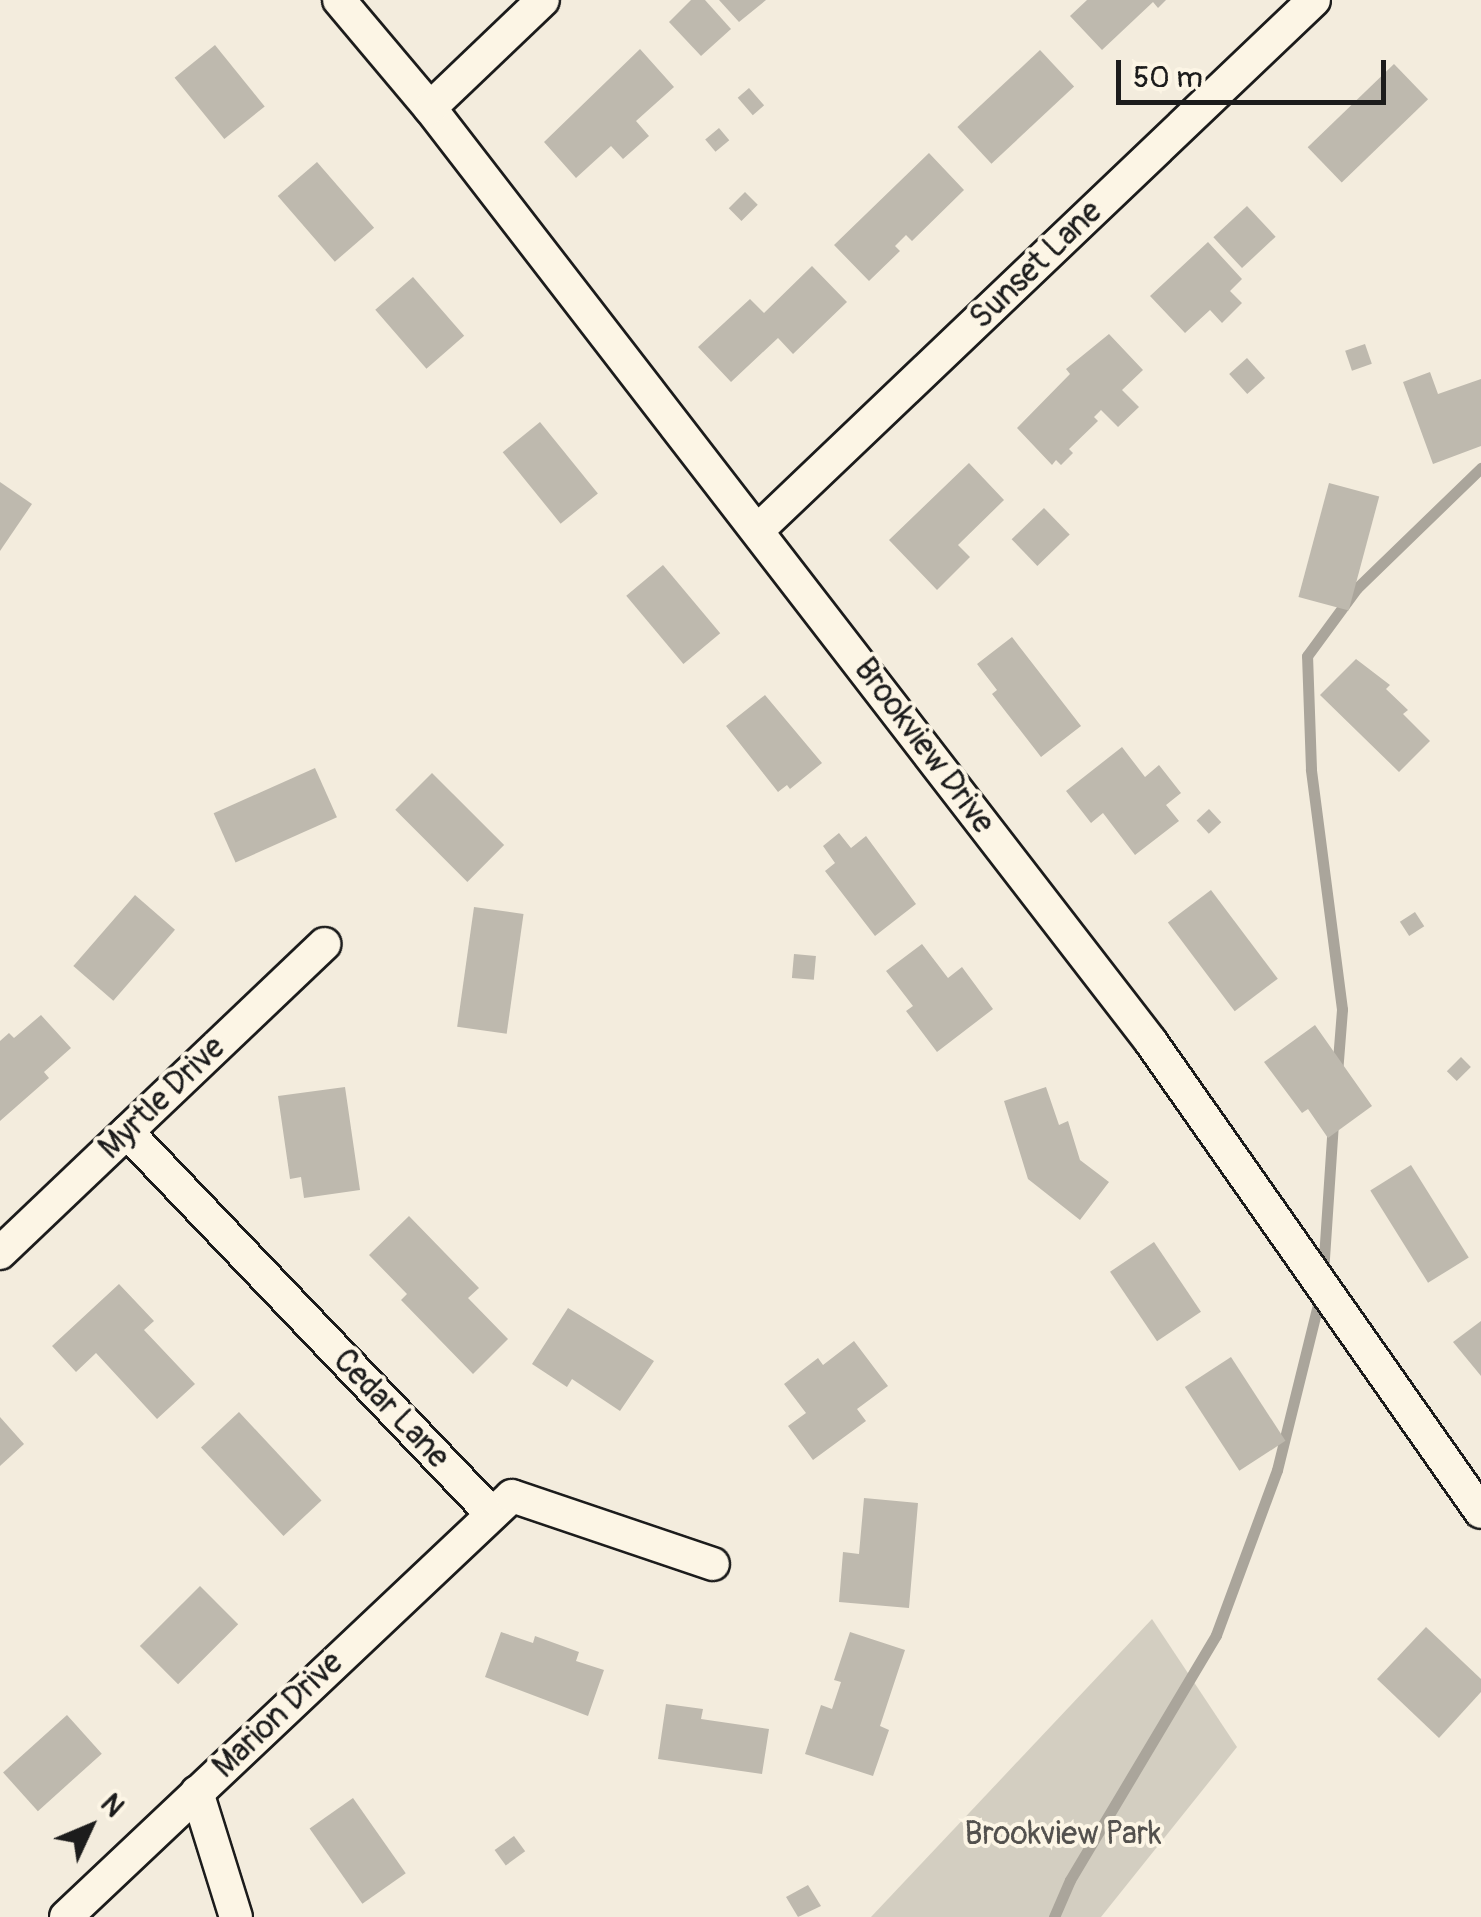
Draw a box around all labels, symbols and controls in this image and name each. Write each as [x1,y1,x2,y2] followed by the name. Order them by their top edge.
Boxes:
[1121,40,1391,102] scale bar
[1133,59,1203,96] text: 50 m
[962,193,1110,337] street label: Sunset Lane
[846,651,1002,841] street label: Brookview Drive
[91,1029,233,1167] street label: Myrtle Drive
[325,1342,457,1476] street label: Cedar Lane
[205,1644,351,1786] street label: Marion Drive
[40,1777,140,1877] north arrow
[93,1787,131,1825] text: N
[964,1815,1162,1853] park label: Brookview Park

